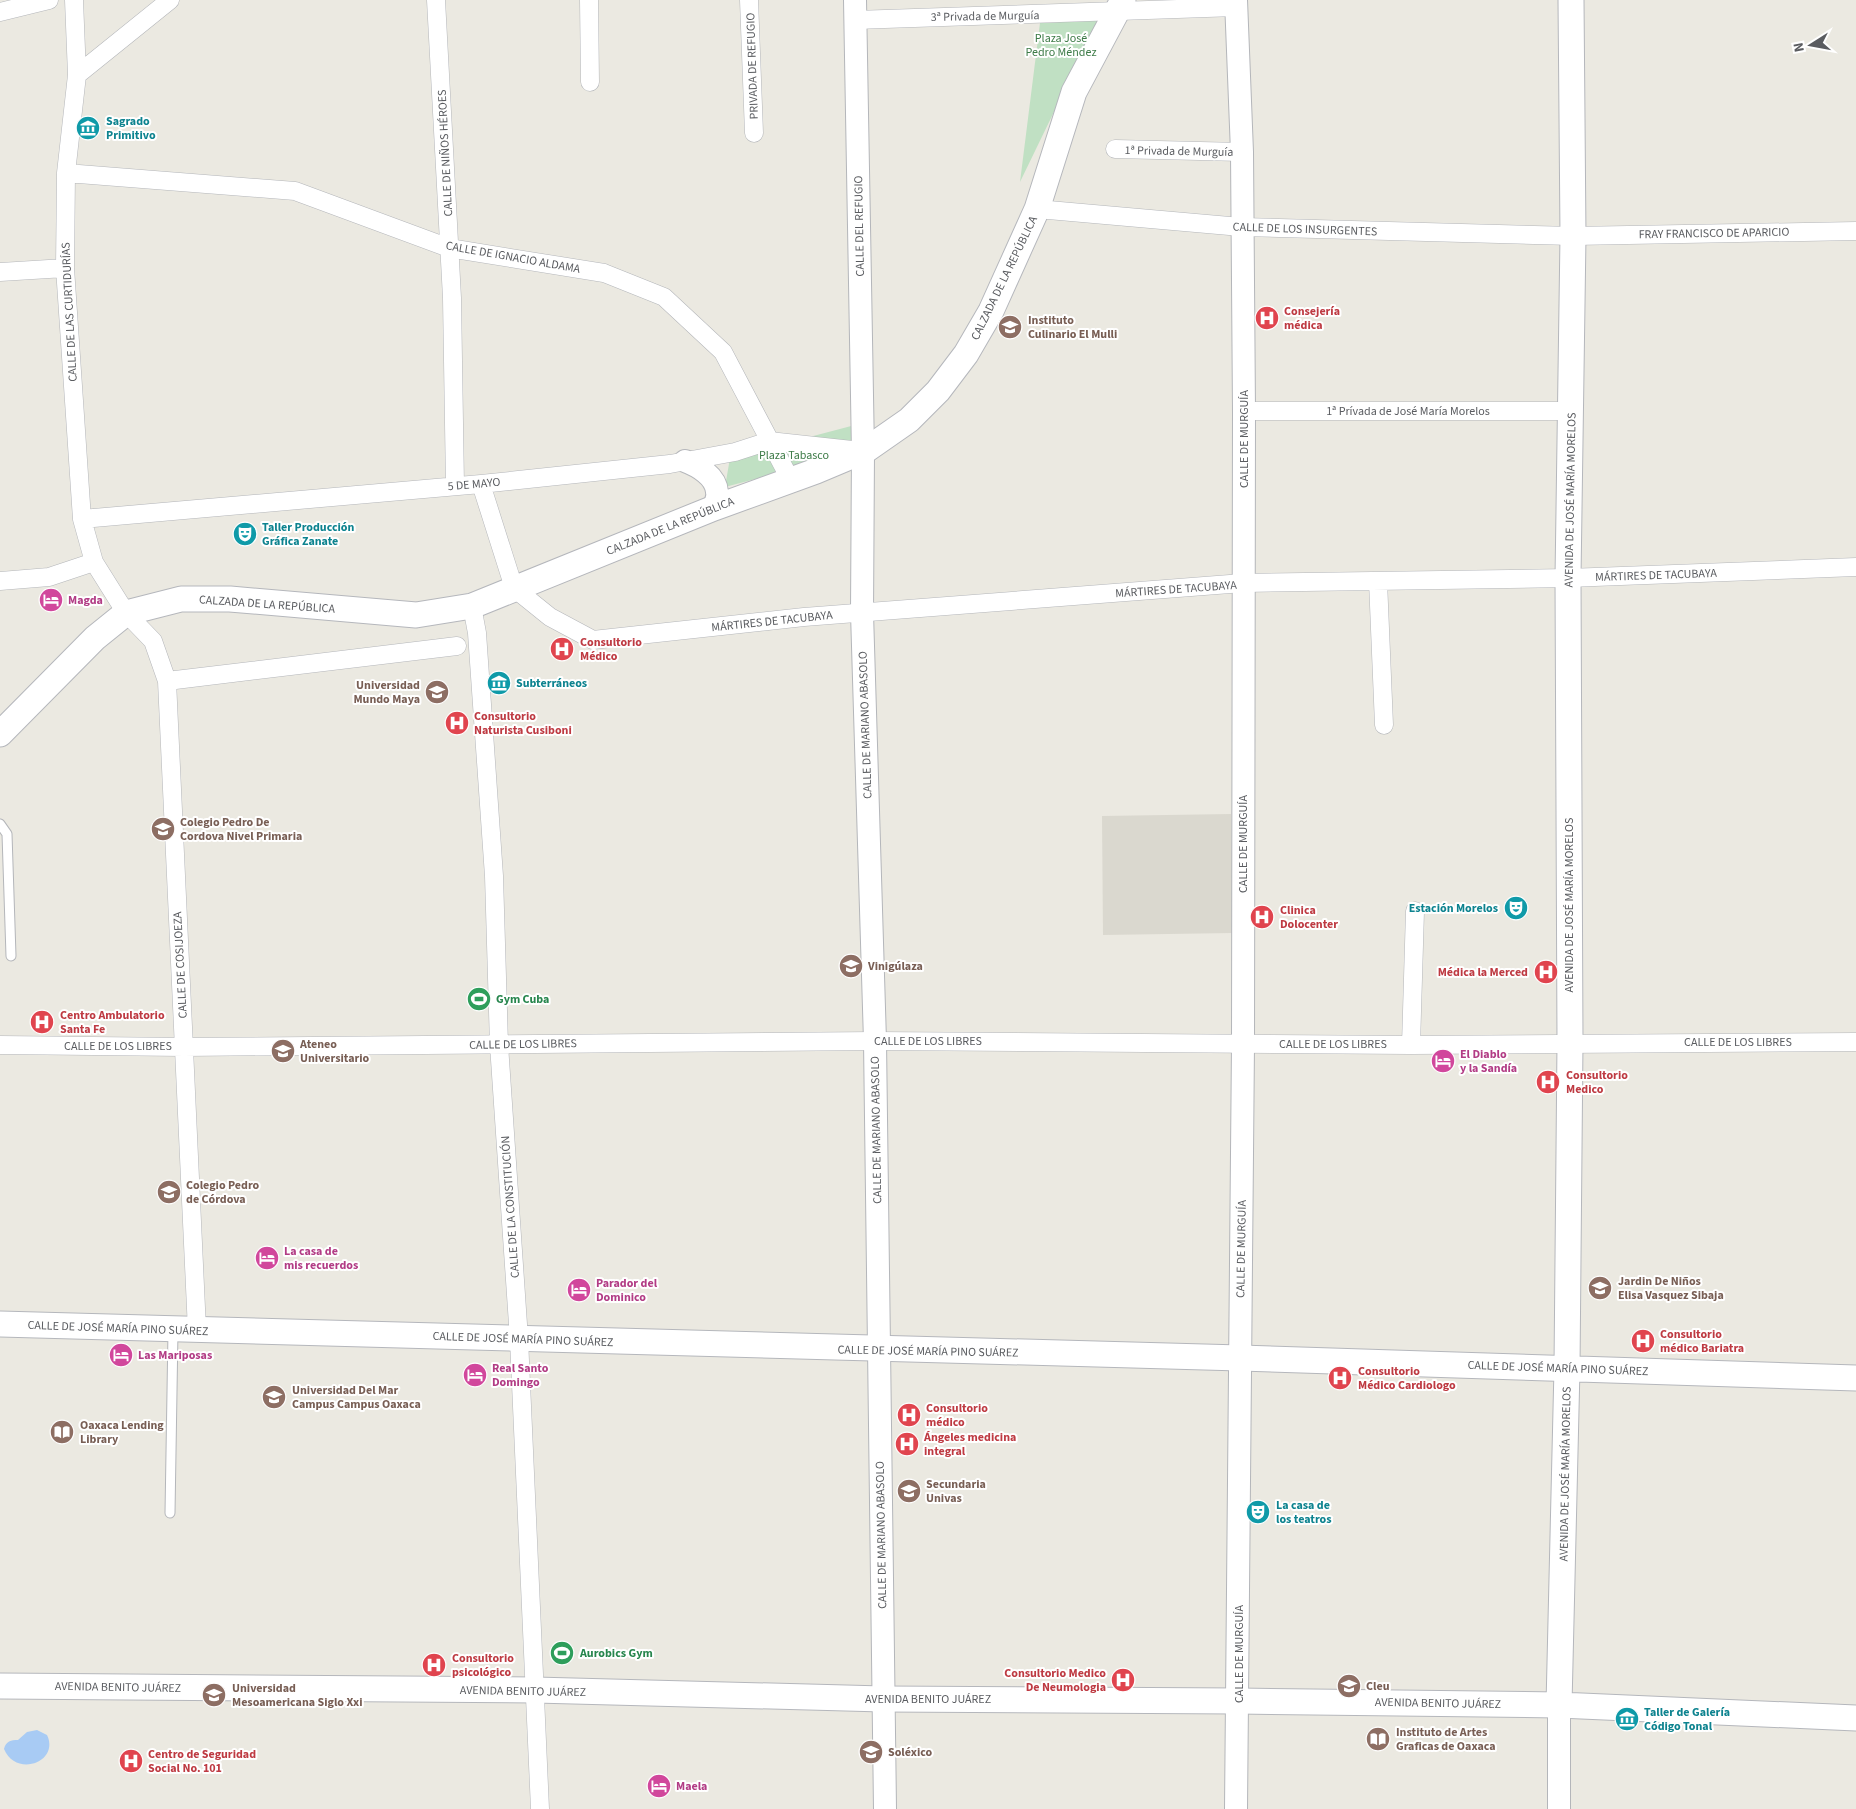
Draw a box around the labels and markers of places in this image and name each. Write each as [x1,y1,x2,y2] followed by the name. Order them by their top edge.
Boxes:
[106,113,156,144] place label: Sagrado Primitivo
[75,115,101,141] museum icon: Sagrado Primitivo
[1284,303,1340,334] place label: Consejería médica
[1254,305,1280,331] hospital icon: Consejería médica
[1028,312,1117,343] place label: Instituto Culinario El Mulli
[997,314,1023,340] school or university icon: Instituto Culinario El Mulli
[262,519,355,550] place label: Taller Producción Gráfica Zanate
[232,521,258,547] theatre icon: Taller Producción Gráfica Zanate
[38,587,64,613] hotel icon: Magda
[68,592,103,609] place label: Magda
[580,634,642,665] place label: Consultorio Médico
[549,636,575,662] hospital icon: Consultorio Médico
[486,670,512,696] museum icon: Subterráneos
[516,675,587,692] place label: Subterráneos
[353,677,420,708] place label: Universidad Mundo Maya
[424,679,450,705] school or university icon: Universidad Mundo Maya
[474,708,572,739] place label: Consultorio Naturista Cusiboni
[444,710,470,736] hospital icon: Consultorio Naturista Cusiboni
[180,814,302,845] place label: Colegio Pedro De Cordova Nivel Primaria
[150,816,176,842] school or university icon: Colegio Pedro De Cordova Nivel Primaria
[1503,895,1529,921] theatre icon: Estación Morelos
[1409,900,1498,917] place label: Estación Morelos
[1280,902,1338,933] place label: Clinica Dolocenter
[1249,904,1275,930] hospital icon: Clinica Dolocenter
[838,953,864,979] school or university icon: Vinigúlaza
[867,958,923,975] place label: Vinigúlaza
[1533,959,1559,985] hospital icon: Médica la Merced
[1438,964,1528,981] place label: Médica la Merced
[466,986,492,1012] sports icon: Gym Cuba
[496,991,549,1008] place label: Gym Cuba
[60,1007,165,1038] place label: Centro Ambulatorio Santa Fe
[29,1009,55,1035] hospital icon: Centro Ambulatorio Santa Fe
[299,1036,370,1067] place label: Ateneo Universitario
[270,1038,296,1064] school or university icon: Ateneo Universitario
[1460,1046,1517,1077] place label: El Diablo y la Sandía
[1430,1048,1456,1074] hotel icon: El Diablo y la Sandía
[1566,1067,1628,1098] place label: Consultorio Medico
[1535,1069,1561,1095] hospital icon: Consultorio Medico
[186,1177,260,1208] place label: Colegio Pedro de Córdova
[156,1179,182,1205] school or university icon: Colegio Pedro de Córdova
[284,1243,358,1274] place label: La casa de mis recuerdos
[254,1245,280,1271] hotel icon: La casa de mis recuerdos
[1618,1273,1724,1304] place label: Jardin De Niños Elisa Vasquez Sibaja
[596,1275,658,1306] place label: Parador del Dominico
[1587,1275,1613,1301] school or university icon: Jardin De Niños Elisa Vasquez Sibaja
[566,1277,592,1303] hotel icon: Parador del Dominico
[1660,1326,1744,1357] place label: Consultorio médico Bariatra
[1630,1328,1656,1354] hospital icon: Consultorio médico Bariatra
[108,1342,134,1368] hotel icon: Las Mariposas
[138,1347,212,1364] place label: Las Mariposas
[492,1360,549,1391] place label: Real Santo Domingo
[462,1362,488,1388] hotel icon: Real Santo Domingo
[1358,1363,1456,1394] place label: Consultorio Médico Cardiologo
[1327,1365,1353,1391] hospital icon: Consultorio Médico Cardiologo
[292,1382,421,1413] place label: Universidad Del Mar Campus Campus Oaxaca
[261,1384,287,1410] school or university icon: Universidad Del Mar Campus Campus Oaxaca
[926,1400,988,1431] place label: Consultorio médico
[896,1402,922,1428] hospital icon: Consultorio médico
[80,1417,164,1448] place label: Oaxaca Lending Library
[49,1419,75,1445] library icon: Oaxaca Lending Library
[923,1429,1016,1460] place label: Ángeles medicina integral
[894,1431,920,1457] hospital icon: Ángeles medicina integral
[926,1476,986,1507] place label: Secundaria Univas
[896,1478,922,1504] school or university icon: Secundaria Univas
[1276,1497,1331,1528] place label: La casa de los teatros
[1245,1499,1271,1525] theatre icon: La casa de los teatros
[549,1640,575,1666] sports icon: Aurobics Gym
[579,1645,653,1662] place label: Aurobics Gym
[452,1650,514,1681] place label: Consultorio psicológico
[421,1652,447,1678] hospital icon: Consultorio psicológico
[1004,1665,1106,1696] place label: Consultorio Medico De Neumologia
[1110,1667,1136,1693] hospital icon: Consultorio Medico De Neumologia
[1336,1673,1362,1699] school or university icon: Cleu
[1366,1678,1390,1695] place label: Cleu
[232,1680,363,1711] place label: Universidad Mesoamericana Siglo Xxi
[201,1682,227,1708] school or university icon: Universidad Mesoamericana Siglo Xxi
[1644,1704,1730,1735] place label: Taller de Galería Código Tonal
[1614,1706,1640,1732] museum icon: Taller de Galería Código Tonal
[1396,1724,1496,1755] place label: Instituto de Artes Graficas de Oaxaca
[1365,1726,1391,1752] library icon: Instituto de Artes Graficas de Oaxaca
[858,1739,884,1765] school or university icon: Soléxico
[888,1744,933,1761] place label: Soléxico
[148,1746,256,1777] place label: Centro de Seguridad Social No. 101
[118,1748,144,1774] hospital icon: Centro de Seguridad Social No. 101
[646,1773,672,1799] hotel icon: Maela
[676,1778,707,1795] place label: Maela

